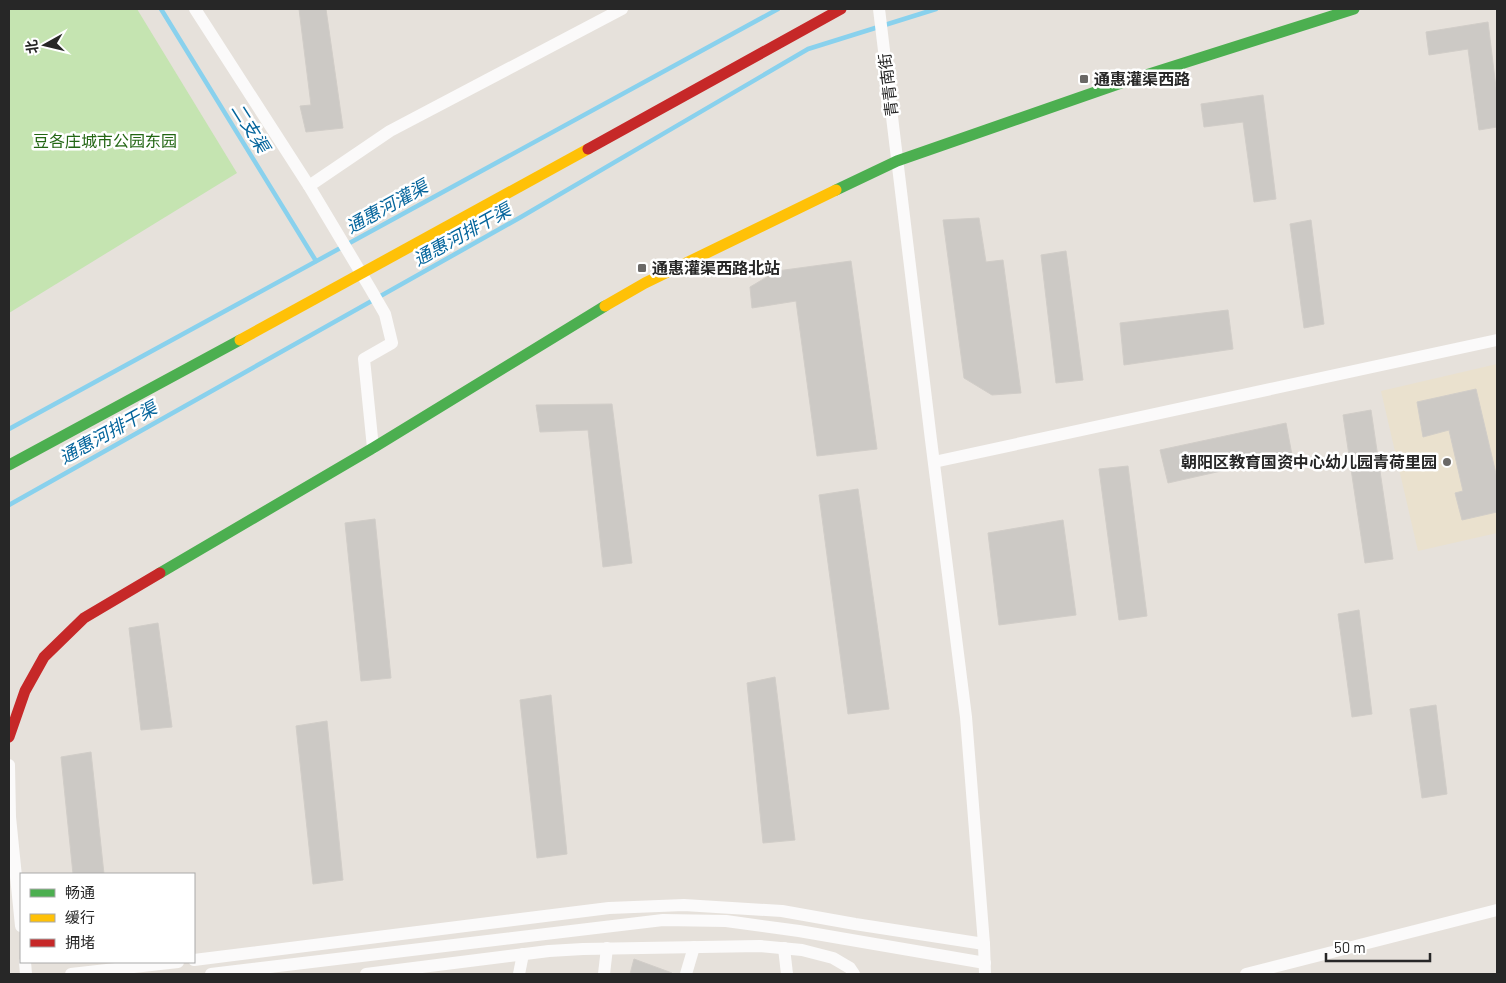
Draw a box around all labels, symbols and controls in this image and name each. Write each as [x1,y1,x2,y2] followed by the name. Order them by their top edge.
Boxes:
[20,20,70,70] north arrow
[22,39,41,55] text: 北
[874,52,901,118] street label: 青青南街
[1094,69,1190,88] place label: 通惠灌渠西路
[1078,73,1090,85] marker: 通惠灌渠西路
[227,99,276,159] water label: 二支渠
[33,131,177,150] park label: 豆各庄城市公园东园
[342,173,434,238] water label: 通惠河灌渠
[409,197,517,270] water label: 通惠河排干渠
[652,258,780,277] place label: 通惠灌渠西路北站
[636,262,648,274] marker: 通惠灌渠西路北站
[55,395,163,468] water label: 通惠河排干渠
[1181,452,1437,471] place label: 朝阳区教育国资中心幼儿园青荷里园
[1441,456,1453,468] marker: 朝阳区教育国资中心幼儿园青荷里园
[20,873,195,963] legend
[65,883,95,901] text: 畅通
[65,908,95,926] text: 缓行
[1326,930,1430,962] scale bar
[65,933,95,951] text: 拥堵
[1334,938,1366,956] text: 50 m

